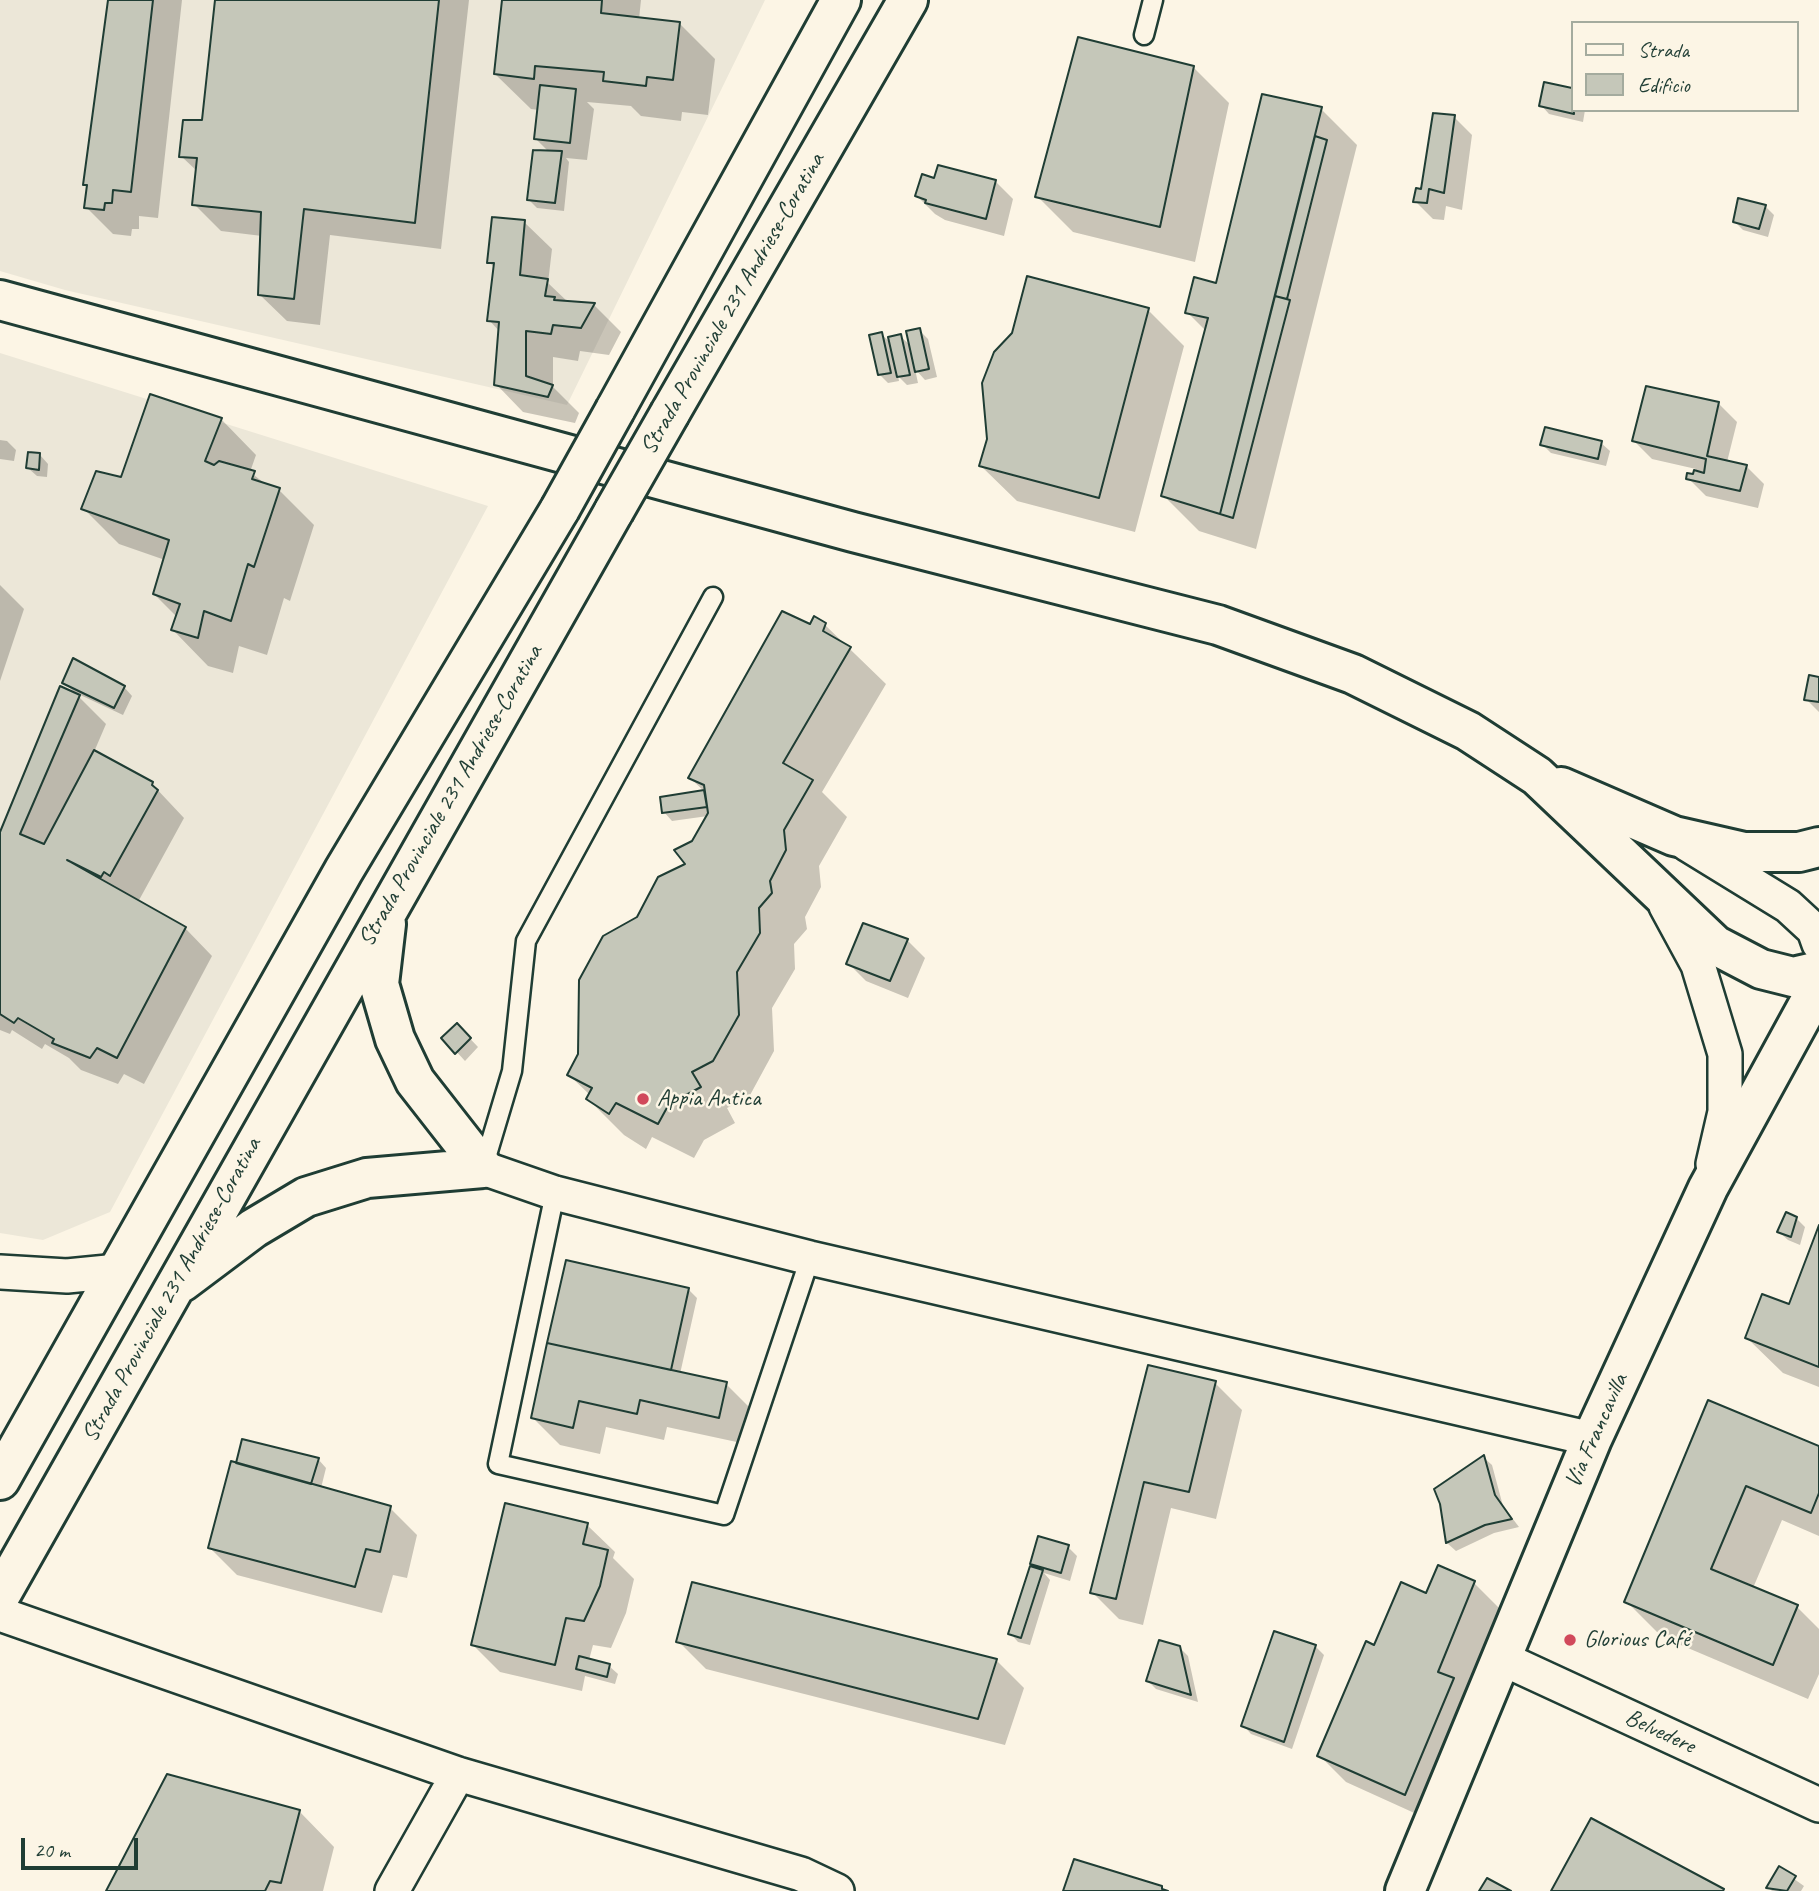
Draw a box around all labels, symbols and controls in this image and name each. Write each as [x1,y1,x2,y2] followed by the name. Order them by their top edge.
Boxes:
[1570,21,1798,112] legend
[1638,37,1689,63] text: Strada
[1638,72,1690,98] text: Edificio
[635,148,831,460] street label: Strada Provinciale 231 Andriese-Coratina
[353,640,549,952] street label: Strada Provinciale 231 Andriese-Coratina
[657,1085,761,1113] place label: Appia Antica
[635,1091,651,1107] marker: Appia Antica
[76,1133,268,1447] street label: Strada Provinciale 231 Andriese-Coratina
[1559,1370,1635,1492] street label: Via Francavilla
[1584,1626,1690,1654] place label: Glorious Café
[1562,1632,1578,1648] marker: Glorious Café
[1620,1703,1700,1761] street label: Belvedere
[24,1825,142,1869] scale bar
[34,1837,70,1863] text: 20 m

